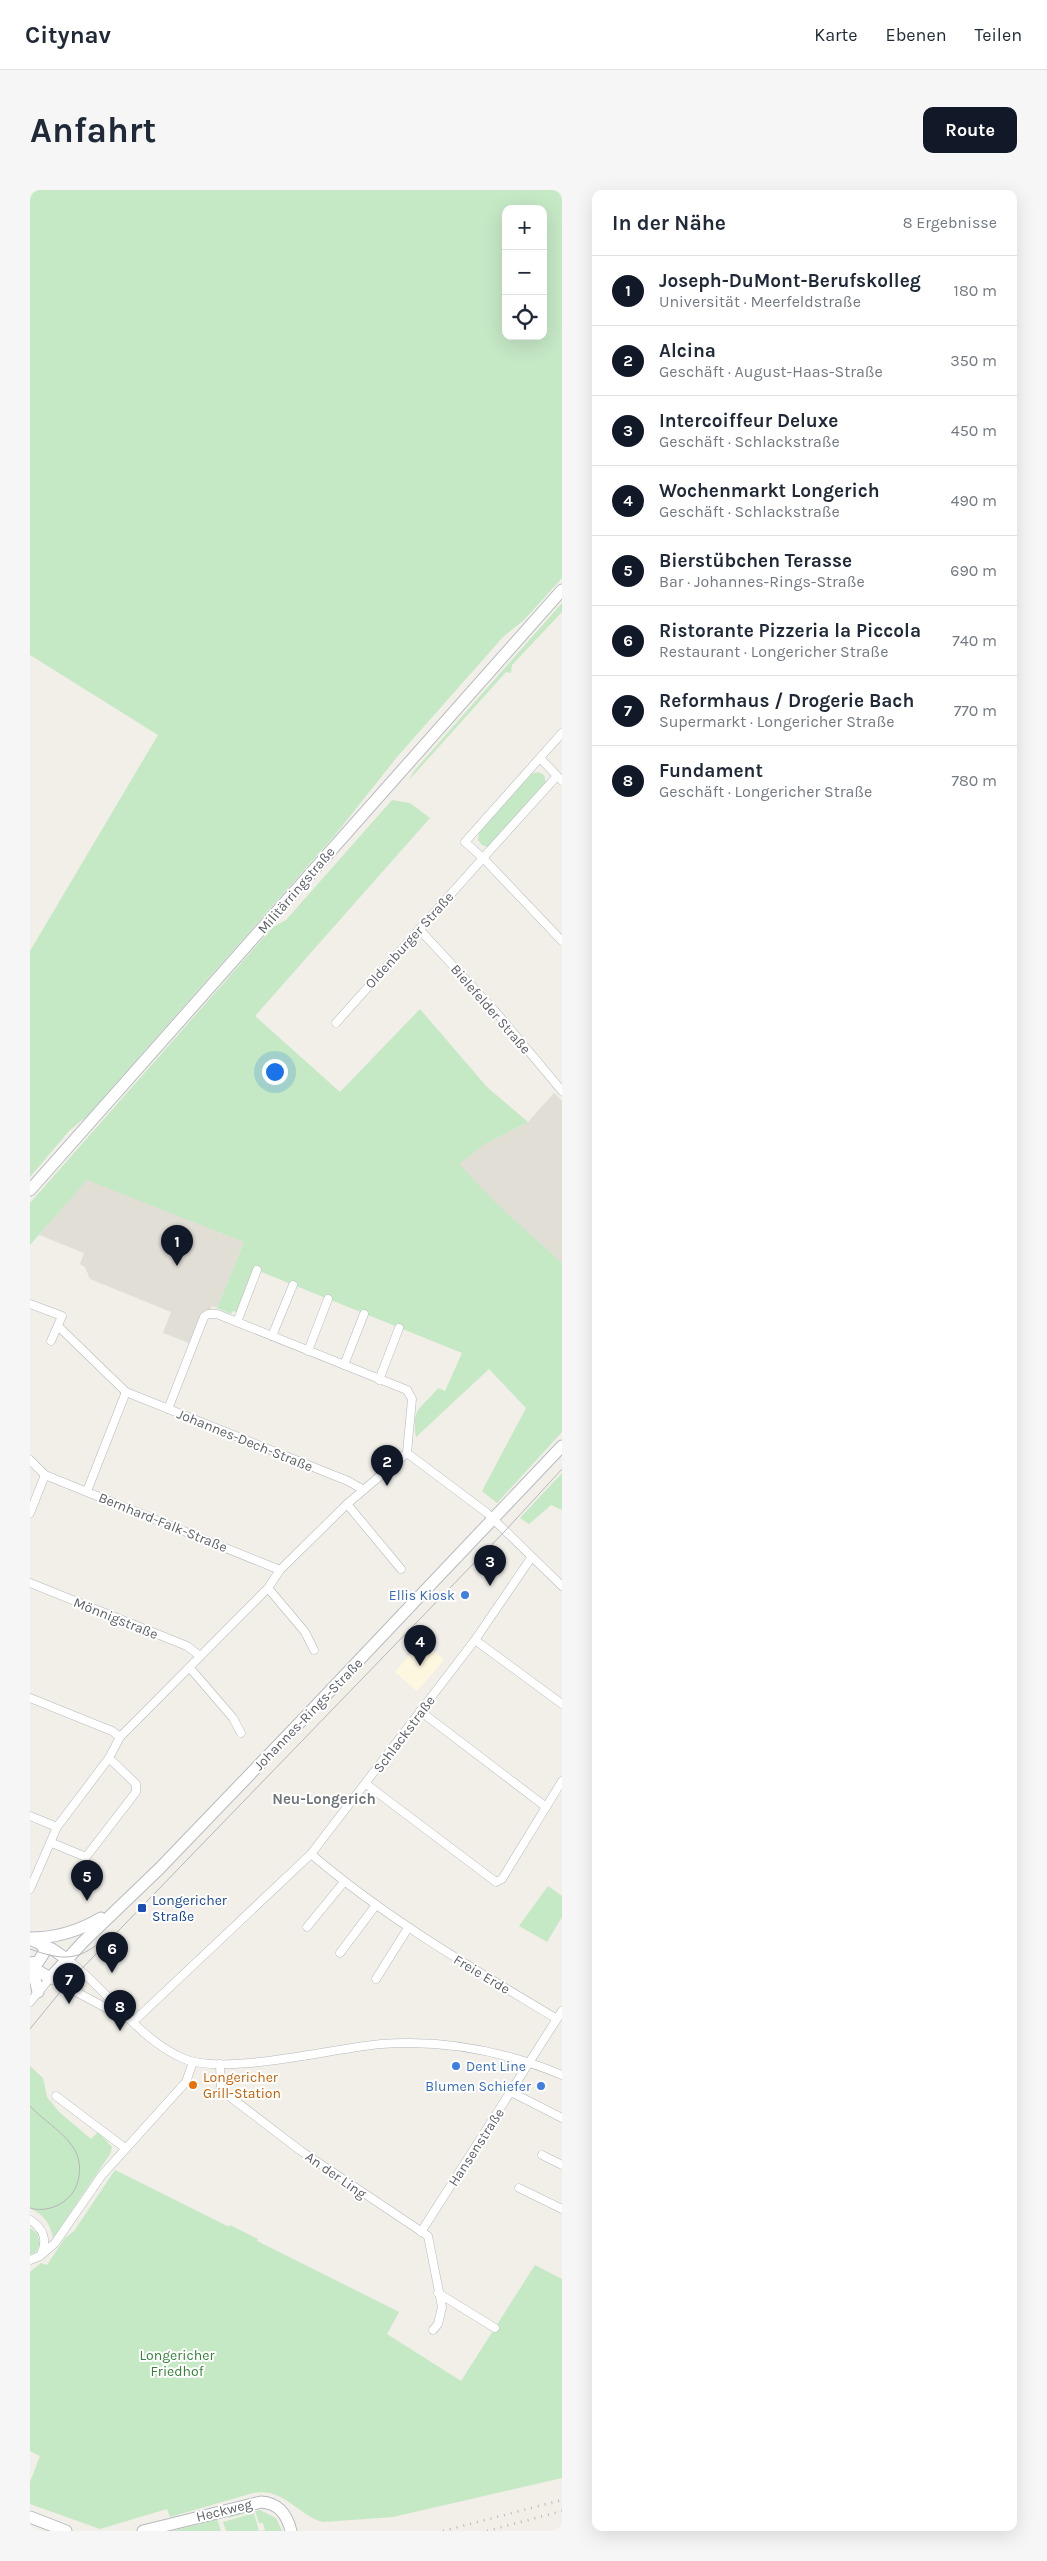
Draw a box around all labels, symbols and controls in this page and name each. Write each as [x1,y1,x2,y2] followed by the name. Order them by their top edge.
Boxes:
[25,21,111,49] text: Citynav
[814,24,858,46] text: Karte
[886,24,947,46] text: Ebenen
[975,24,1022,46] text: Teilen
[923,107,1017,153] button: Route
[30,110,156,151] text: Anfahrt
[502,205,547,340] map controls
[502,205,547,250] button: +
[612,211,726,235] text: In der Nähe
[903,213,997,232] text: 8 Ergebnisse
[502,250,547,295] button: −
[659,270,921,292] text: Joseph-DuMont-Berufskolleg
[625,281,631,300] text: 1
[954,281,997,300] text: 180 m
[659,292,861,311] text: Universität · Meerfeldstraße
[502,295,547,340] button: locate
[659,340,716,362] text: Alcina
[623,351,633,370] text: 2
[950,351,997,370] text: 350 m
[659,362,883,381] text: Geschäft · August-Haas-Straße
[659,410,838,432] text: Intercoiffeur Deluxe
[623,421,633,440] text: 3
[951,421,997,440] text: 450 m
[659,432,840,451] text: Geschäft · Schlackstraße
[659,480,880,502] text: Wochenmarkt Longerich
[623,491,633,510] text: 4
[951,491,997,510] text: 490 m
[659,502,840,521] text: Geschäft · Schlackstraße
[659,550,852,572] text: Bierstübchen Terasse
[623,561,633,580] text: 5
[950,561,997,580] text: 690 m
[659,572,865,591] text: Bar · Johannes-Rings-Straße
[659,620,921,642] text: Ristorante Pizzeria la Piccola
[623,631,633,650] text: 6
[952,631,997,650] text: 740 m
[659,642,888,661] text: Restaurant · Longericher Straße
[659,690,914,712] text: Reformhaus / Drogerie Bach
[624,701,632,720] text: 7
[954,701,997,720] text: 770 m
[659,712,894,731] text: Supermarkt · Longericher Straße
[659,760,763,782] text: Fundament
[623,771,633,790] text: 8
[951,771,997,790] text: 780 m
[659,782,872,801] text: Geschäft · Longericher Straße
[254,844,339,937] street label: Militärringstraße
[361,888,457,992] street label: Oldenburger Straße
[447,961,534,1058] street label: Bielefelder Straße
[262,1059,288,1085] your location
[161,1225,193,1266] pin: 1
[174,1405,315,1476] street label: Johannes-Dech-Straße
[371,1445,403,1486] pin: 2
[96,1489,230,1556] street label: Bernhard-Falk-Straße
[474,1545,506,1586] pin: 3
[389,1587,455,1604] place label: Ellis Kiosk
[459,1589,471,1601] marker: Ellis Kiosk
[71,1594,161,1643] street label: Mönnigstraße
[404,1625,436,1666] pin: 4
[250,1655,366,1774] street label: Johannes-Rings-Straße
[370,1692,439,1776] street label: Schlackstraße
[272,1790,376,1808] district label: Neu-Longerich
[71,1860,103,1901] pin: 5
[152,1892,228,1925] place label: Longericher Straße
[136,1902,148,1914] marker: Longericher Straße
[96,1932,128,1973] pin: 6
[450,1951,513,1998] street label: Freie Erde
[53,1963,85,2004] pin: 7
[104,1990,136,2031] pin: 8
[466,2058,526,2075] place label: Dent Line
[450,2060,462,2072] marker: Dent Line
[203,2069,281,2102] place label: Longericher Grill-Station
[425,2078,532,2095] place label: Blumen Schiefer
[187,2079,199,2091] marker: Longericher Grill-Station
[535,2080,547,2092] marker: Blumen Schiefer
[445,2105,508,2190] street label: Hansenstraße
[302,2148,370,2203] street label: An der Ling
[140,2347,215,2380] park label: Longericher Friedhof
[194,2495,254,2526] street label: Heckweg

